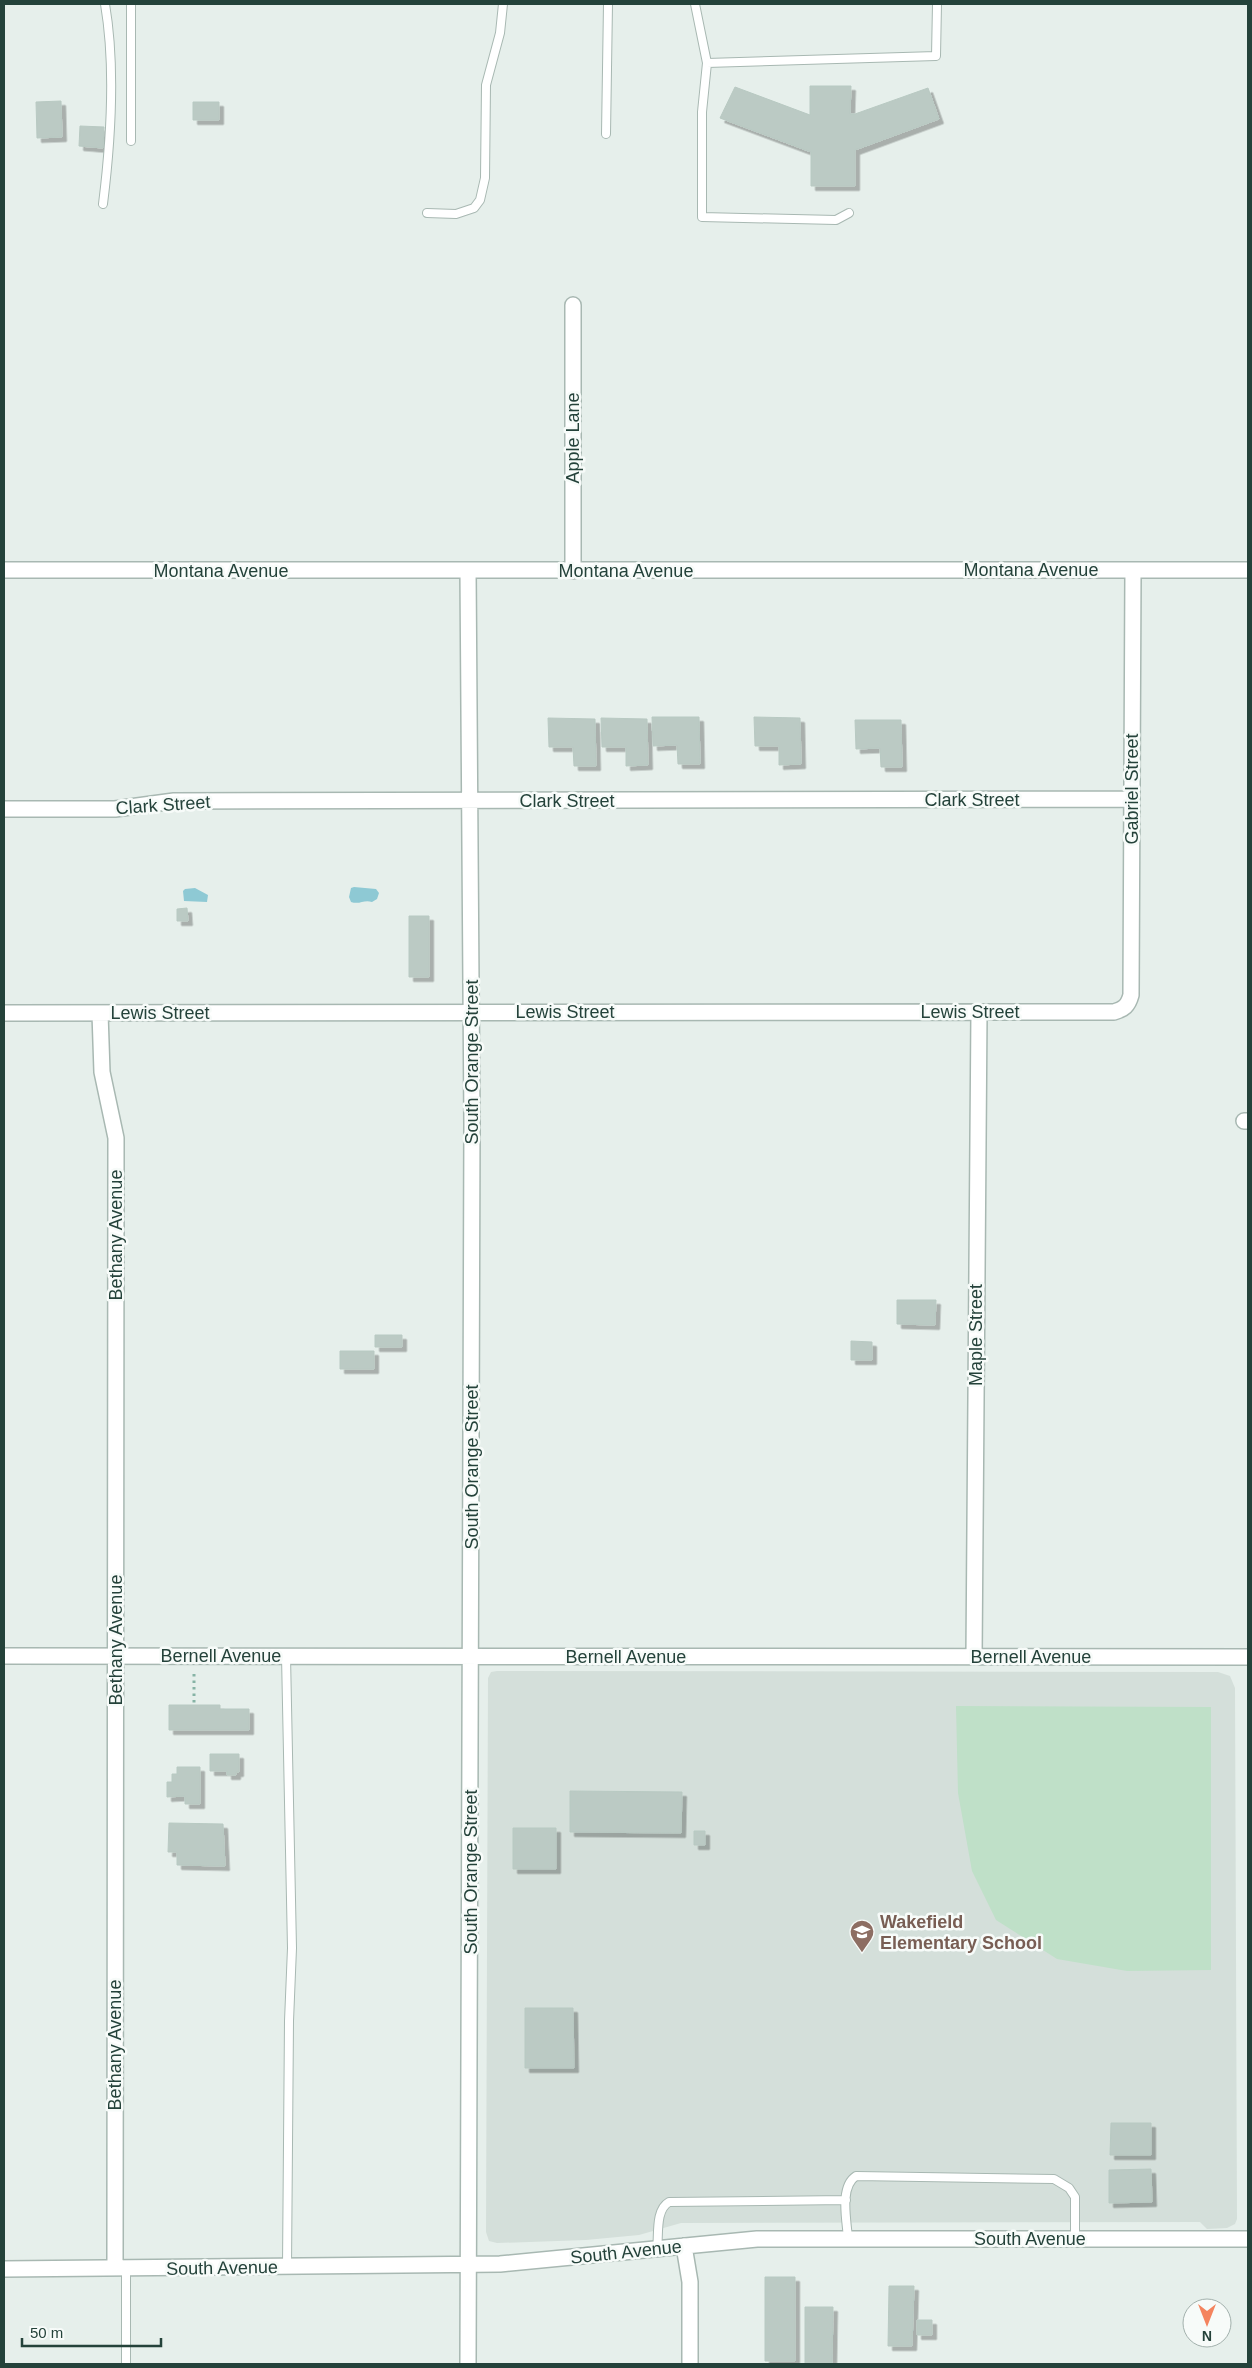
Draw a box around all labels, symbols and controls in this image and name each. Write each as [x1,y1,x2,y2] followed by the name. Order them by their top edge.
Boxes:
[563,392,583,484] street label: Apple Lane
[964,560,1098,580] street label: Montana Avenue
[154,561,288,581] street label: Montana Avenue
[559,561,693,581] street label: Montana Avenue
[1122,733,1142,845] street label: Gabriel Street
[924,790,1020,810] street label: Clark Street
[519,791,615,811] street label: Clark Street
[115,792,211,818] street label: Clark Street
[462,979,482,1145] street label: South Orange Street
[515,1002,615,1022] street label: Lewis Street
[920,1002,1020,1022] street label: Lewis Street
[110,1003,210,1023] street label: Lewis Street
[106,1170,126,1300] street label: Bethany Avenue
[966,1284,986,1386] street label: Maple Street
[462,1384,482,1550] street label: South Orange Street
[106,1575,126,1705] street label: Bethany Avenue
[161,1646,281,1666] street label: Bernell Avenue
[566,1647,686,1667] street label: Bernell Avenue
[971,1647,1091,1667] street label: Bernell Avenue
[461,1789,481,1955] street label: South Orange Street
[880,1912,1042,1953] place label: Wakefield Elementary School
[849,1919,875,1953] school or university icon: Wakefield Elementary School
[105,1980,125,2110] street label: Bethany Avenue
[974,2229,1086,2249] street label: South Avenue
[569,2236,683,2268] street label: South Avenue
[166,2257,278,2279] street label: South Avenue
[1182,2298,1232,2348] north arrow
[22,2316,161,2348] scale bar
[30,2324,63,2341] text: 50 m
[1202,2328,1212,2344] text: N

